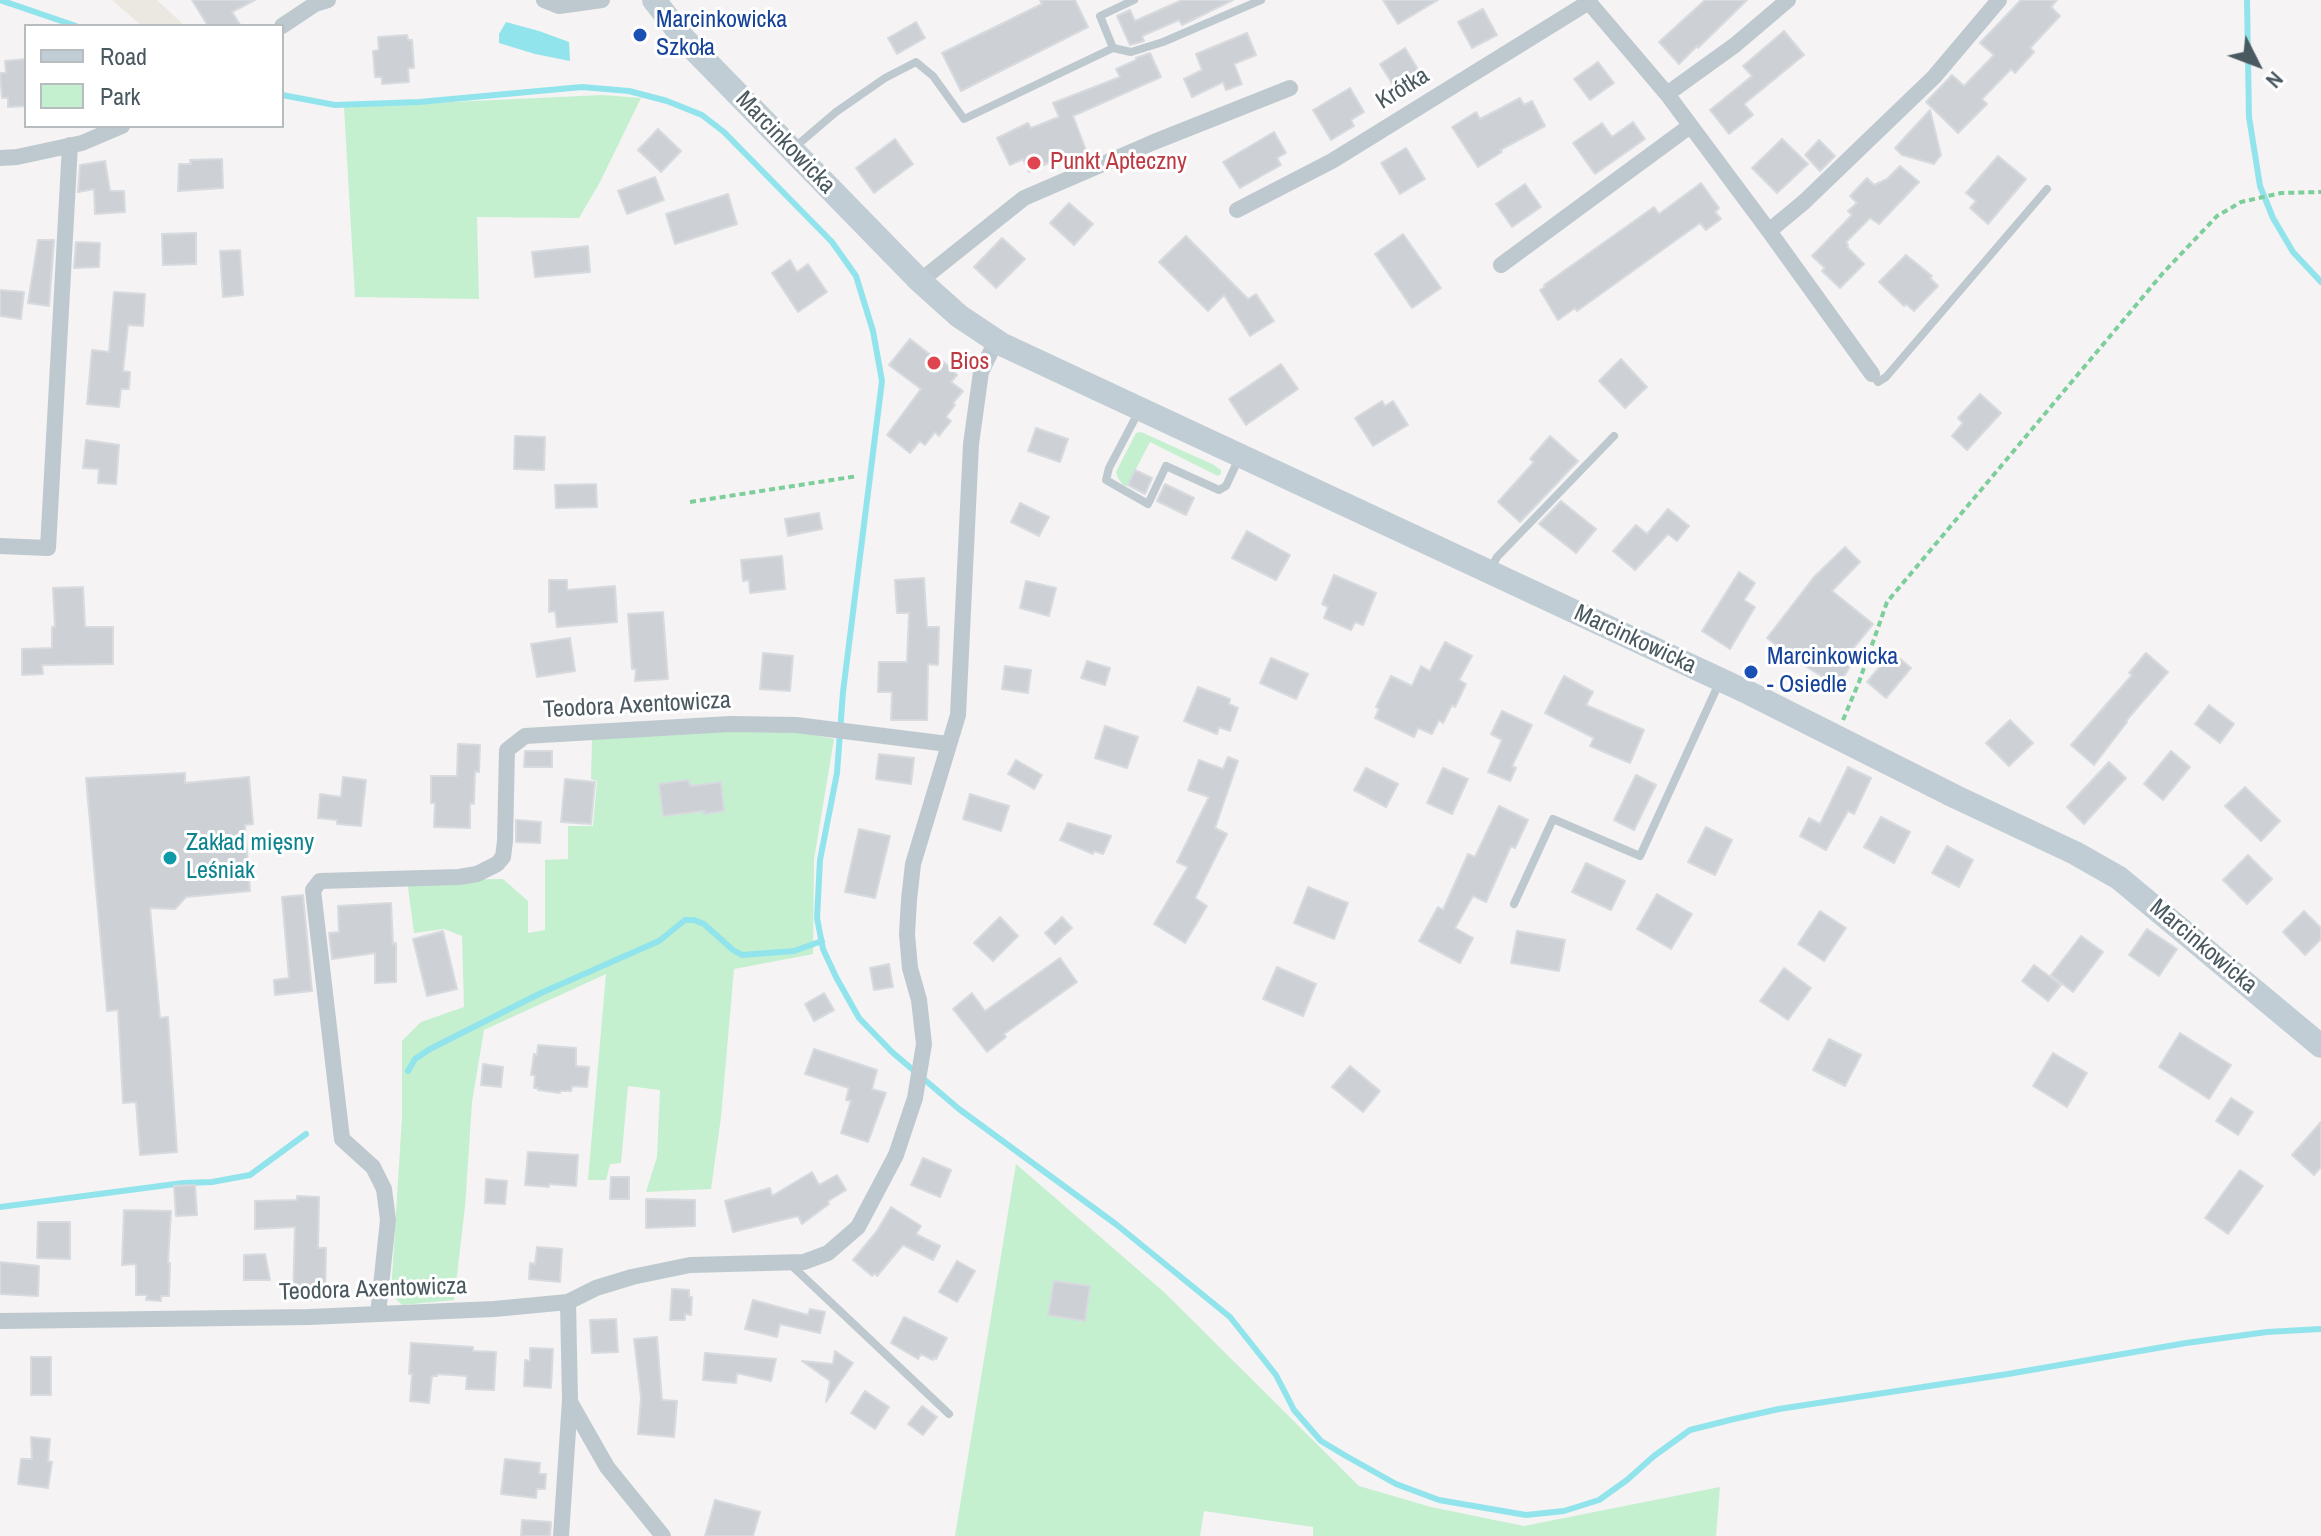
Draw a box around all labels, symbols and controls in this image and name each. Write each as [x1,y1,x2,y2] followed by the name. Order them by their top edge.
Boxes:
[656,7,787,63] place label: Marcinkowicka Szkoła
[24,24,284,128] legend
[2217,24,2297,104] north arrow
[631,26,649,44] marker: Marcinkowicka Szkoła
[100,40,147,72] text: Road
[1371,62,1435,116] street label: Krótka
[2259,65,2290,95] text: N
[100,80,140,112] text: Park
[729,86,841,200] street label: Marcinkowicka
[1050,149,1187,177] place label: Punkt Apteczny
[1025,154,1043,172] marker: Punkt Apteczny
[950,349,989,377] place label: Bios
[925,354,943,372] marker: Bios
[1569,599,1701,681] street label: Marcinkowicka
[1767,644,1898,700] place label: Marcinkowicka - Osiedle
[1742,663,1760,681] marker: Marcinkowicka - Osiedle
[542,687,732,725] street label: Teodora Axentowicza
[186,830,314,886] place label: Zakład mięsny Leśniak
[161,849,179,867] marker: Zakład mięsny Leśniak
[2143,894,2263,1000] street label: Marcinkowicka
[278,1272,468,1308] street label: Teodora Axentowicza

